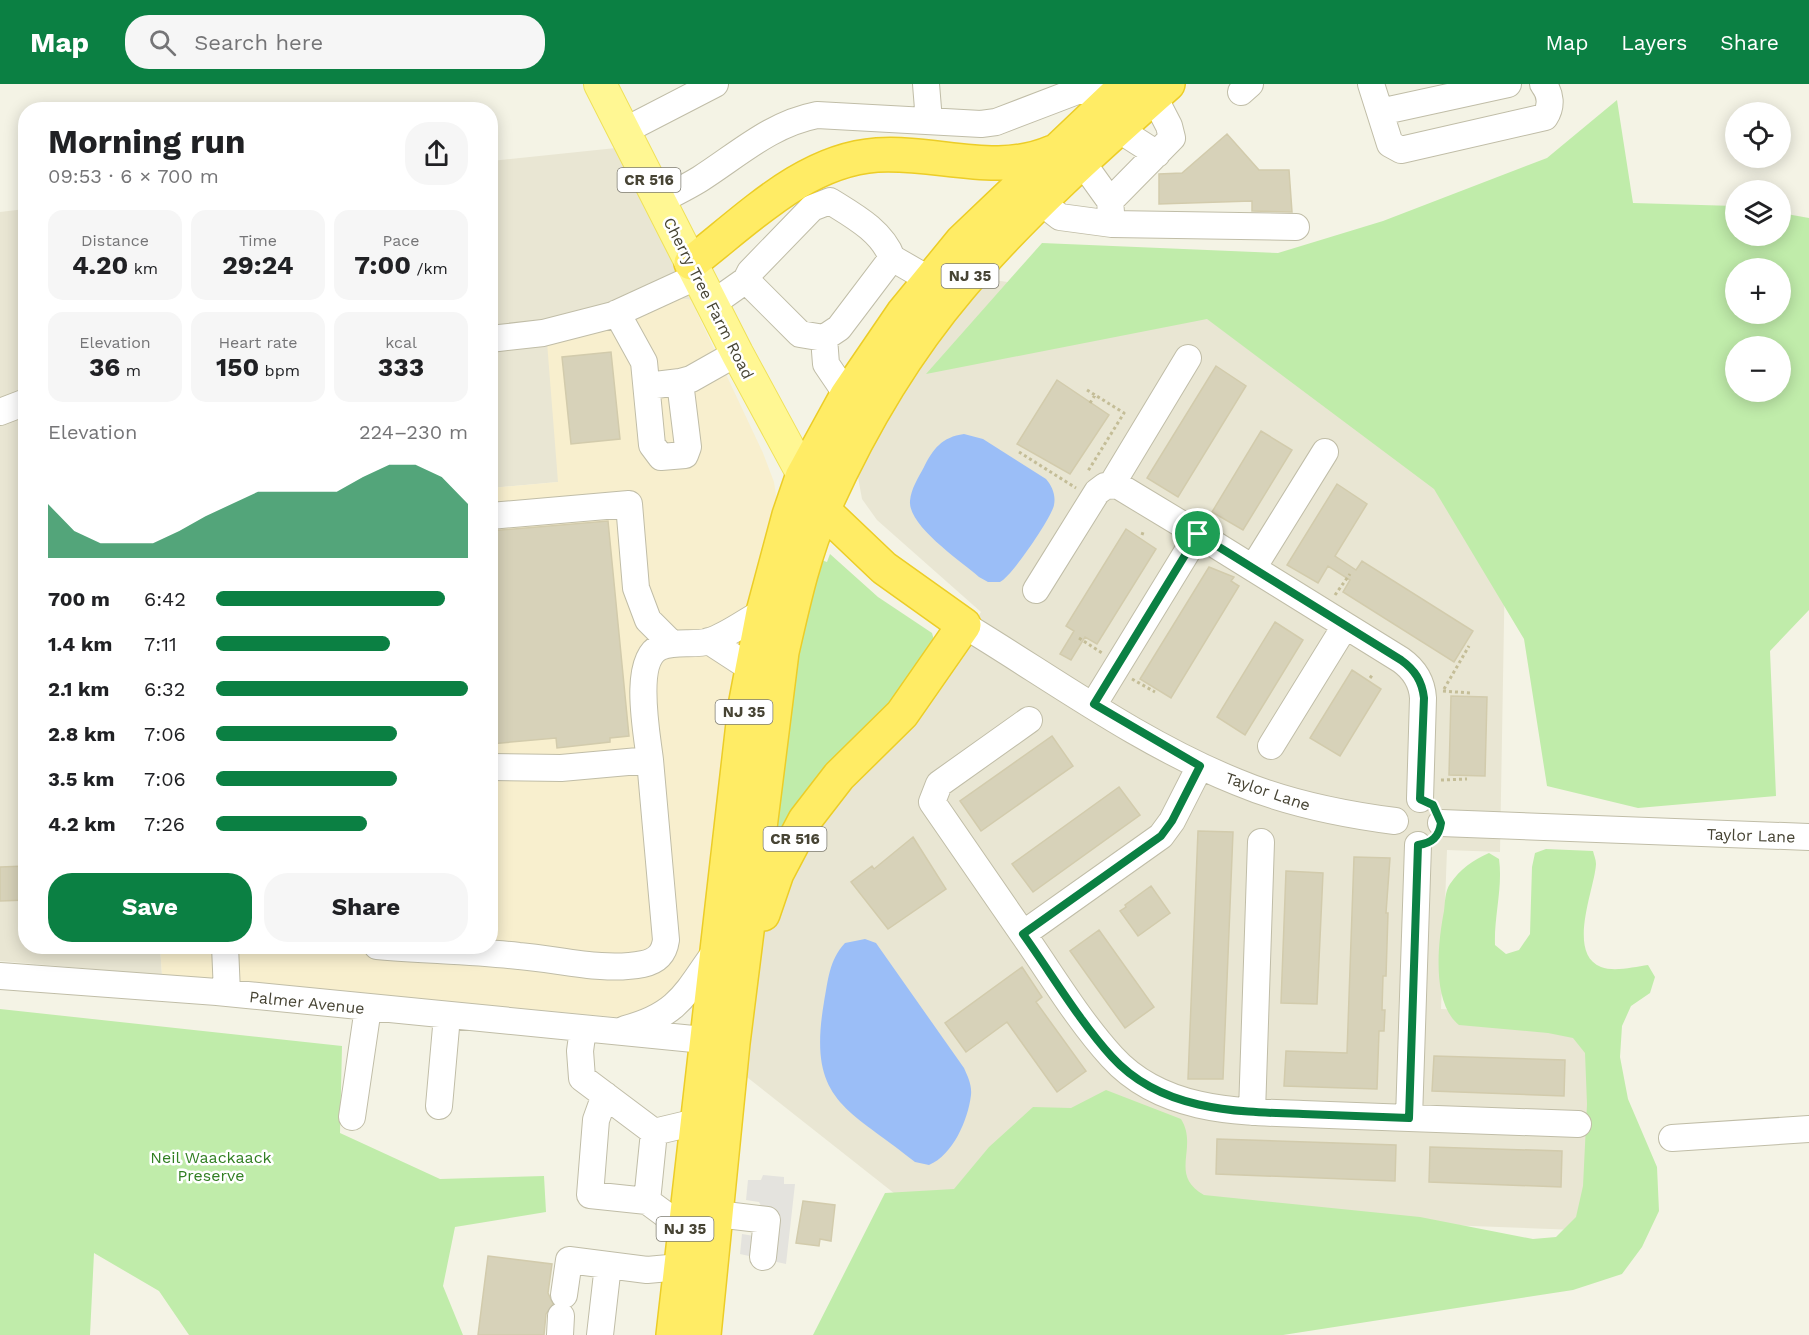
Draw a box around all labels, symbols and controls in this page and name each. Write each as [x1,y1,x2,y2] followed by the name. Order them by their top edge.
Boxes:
[125,15,545,69] search box
[30,26,89,59] text: Map
[146,26,179,59] icon: search
[194,30,323,55] text: Search here
[1545,30,1588,55] text: Map
[1621,30,1687,55] text: Layers
[1720,30,1779,55] text: Share
[1725,102,1791,402] map controls
[1725,102,1791,168] button: locate
[48,122,245,161] text: Morning run
[405,122,468,185] button: share
[48,164,219,188] text: 09:53 · 6 × 700 m
[618,168,680,192] road number: CR 516
[1725,180,1791,246] button: layers
[659,214,758,382] street label: Cherry Tree Farm Road
[81,231,149,250] text: Distance
[239,231,277,250] text: Time
[382,231,420,250] text: Pace
[72,250,128,280] text: 4.20
[222,250,294,280] text: 29:24
[354,250,411,280] text: 7:00
[1725,258,1791,324] button: +
[128,259,158,278] text: km
[411,259,448,278] text: /km
[942,264,998,288] road number: NJ 35
[79,333,151,352] text: Elevation
[218,333,298,352] text: Heart rate
[385,333,417,352] text: kcal
[1725,336,1791,402] button: −
[89,352,120,382] text: 36
[216,352,259,382] text: 150
[378,352,424,382] text: 333
[120,361,141,380] text: m
[259,361,300,380] text: bpm
[48,420,137,444] text: Elevation
[359,420,468,444] text: 224–230 m
[1172,508,1223,559] pin
[1181,517,1214,550] icon: arrive
[48,587,110,611] text: 700 m
[144,587,186,611] text: 6:42
[48,632,112,656] text: 1.4 km
[144,632,177,656] text: 7:11
[48,677,109,701] text: 2.1 km
[144,677,185,701] text: 6:32
[716,700,772,724] road number: NJ 35
[48,722,115,746] text: 2.8 km
[144,722,186,746] text: 7:06
[48,767,114,791] text: 3.5 km
[144,767,186,791] text: 7:06
[1223,768,1313,815] street label: Taylor Lane
[48,812,116,836] text: 4.2 km
[144,812,185,836] text: 7:26
[1706,824,1796,847] street label: Taylor Lane
[764,827,826,851] road number: CR 516
[48,873,252,942] button: Save
[264,873,468,942] button: Share
[248,987,366,1018] street label: Palmer Avenue
[150,1148,272,1185] park label: Neil Waackaack Preserve
[656,1217,714,1241] road number: NJ 35

